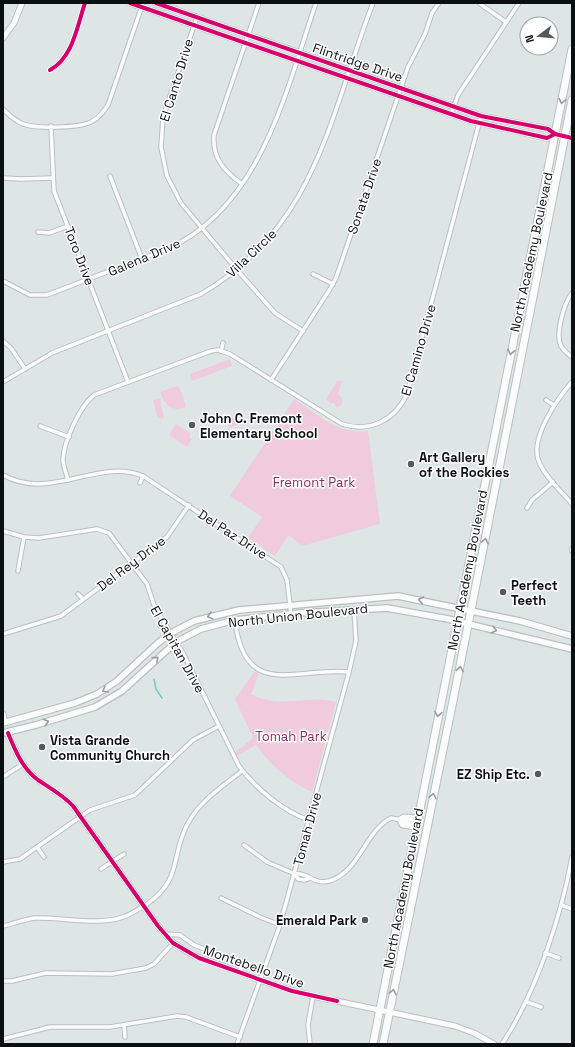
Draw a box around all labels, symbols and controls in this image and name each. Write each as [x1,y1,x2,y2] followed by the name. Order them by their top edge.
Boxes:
[519,16,559,56] north arrow
[522,33,537,44] text: N
[156,37,197,124] street label: El Canto Drive
[311,39,405,86] street label: Flintridge Drive
[558,98,566,104] one-way arrow
[344,156,385,236] street label: Sonata Drive
[506,171,557,334] street label: North Academy Boulevard
[61,224,98,288] street label: Toro Drive
[223,225,280,281] street label: Villa Circle
[105,235,183,280] street label: Galena Drive
[397,302,440,398] street label: El Camino Drive
[507,349,515,355] one-way arrow
[200,410,317,442] place label: John C. Fremont Elementary School
[187,420,197,430] marker: John C. Fremont Elementary School
[419,449,510,481] place label: Art Gallery of the Rockies
[406,459,416,469] marker: Art Gallery of the Rockies
[273,474,355,491] park label: Fremont Park
[444,489,491,652] street label: North Academy Boulevard
[195,506,271,563] street label: Del Paz Drive
[94,532,169,595] street label: Del Rey Drive
[480,538,489,544] one-way arrow
[511,577,558,609] place label: Perfect Teeth
[498,587,508,597] marker: Perfect Teeth
[418,597,424,605] one-way arrow
[227,600,369,631] street label: North Union Boulevard
[147,603,209,696] street label: El Capitan Drive
[207,611,214,620] one-way arrow
[491,626,498,634] one-way arrow
[151,656,159,663] one-way arrow
[455,666,463,672] one-way arrow
[102,685,109,692] one-way arrow
[434,711,443,717] one-way arrow
[42,718,49,727] one-way arrow
[255,728,327,745] park label: Tomah Park
[50,732,170,764] place label: Vista Grande Community Church
[37,742,47,752] marker: Vista Grande Community Church
[457,766,530,783] place label: EZ Ship Etc.
[533,769,543,779] marker: EZ Ship Etc.
[290,790,325,868] street label: Tomah Drive
[429,793,437,799] one-way arrow
[380,807,427,970] street label: North Academy Boulevard
[276,912,358,929] place label: Emerald Park
[360,915,370,925] marker: Emerald Park
[201,941,306,992] street label: Montebello Drive
[388,989,396,995] one-way arrow

